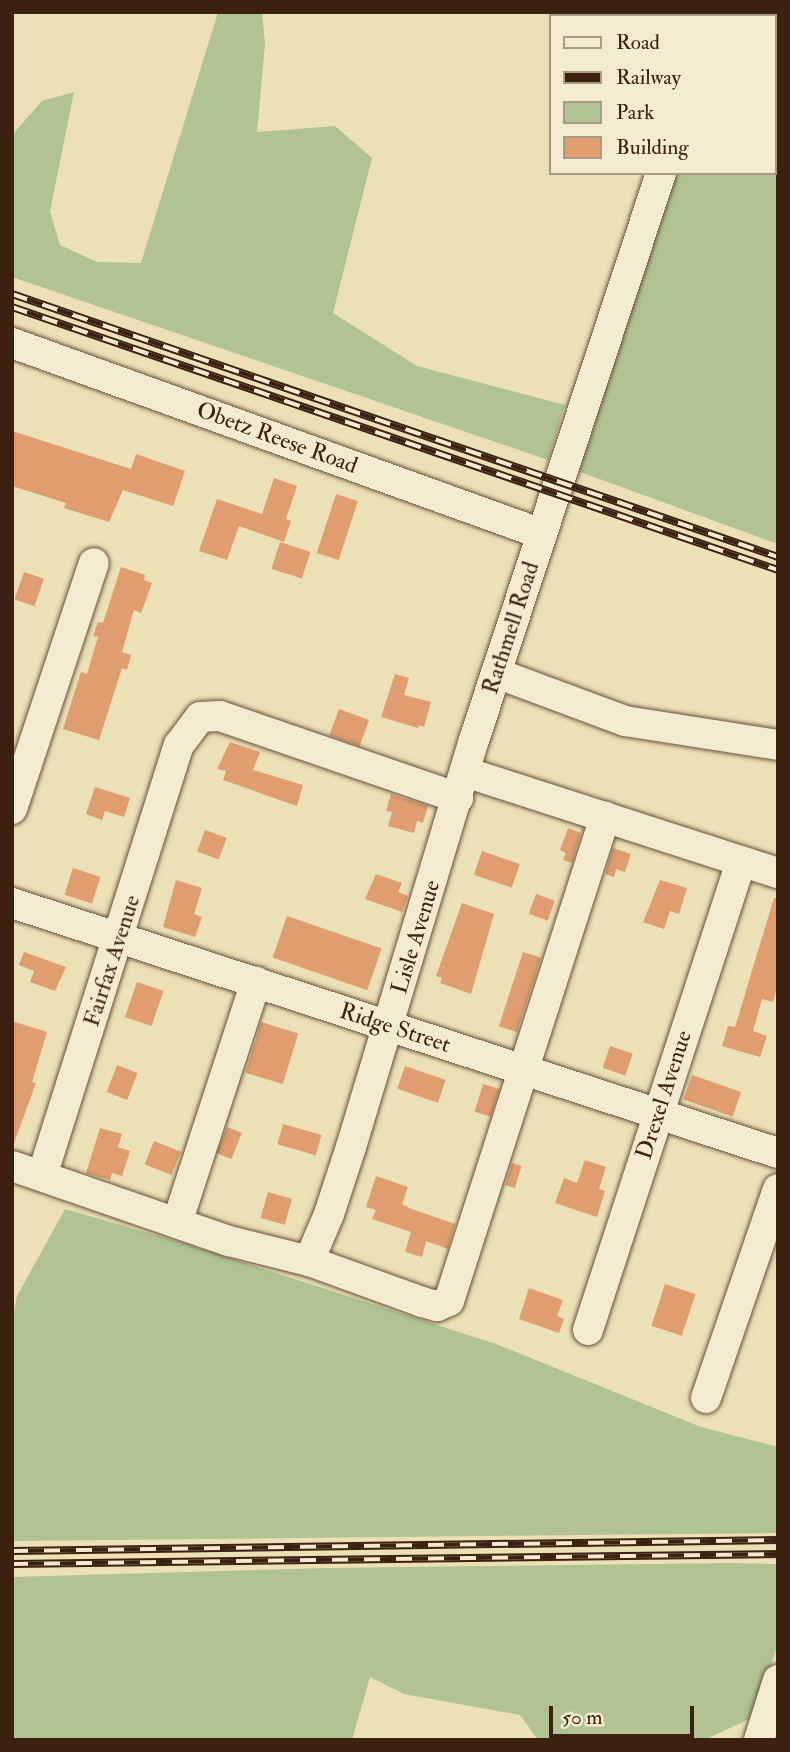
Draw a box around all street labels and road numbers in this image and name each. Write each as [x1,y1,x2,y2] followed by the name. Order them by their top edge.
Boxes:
[193,396,361,480] street label: Obetz Reese Road
[477,558,545,698] street label: Rathmell Road
[386,877,446,997] street label: Lisle Avenue
[78,892,146,1030] street label: Fairfax Avenue
[336,997,454,1059] street label: Ridge Street
[630,1027,698,1163] street label: Drexel Avenue

